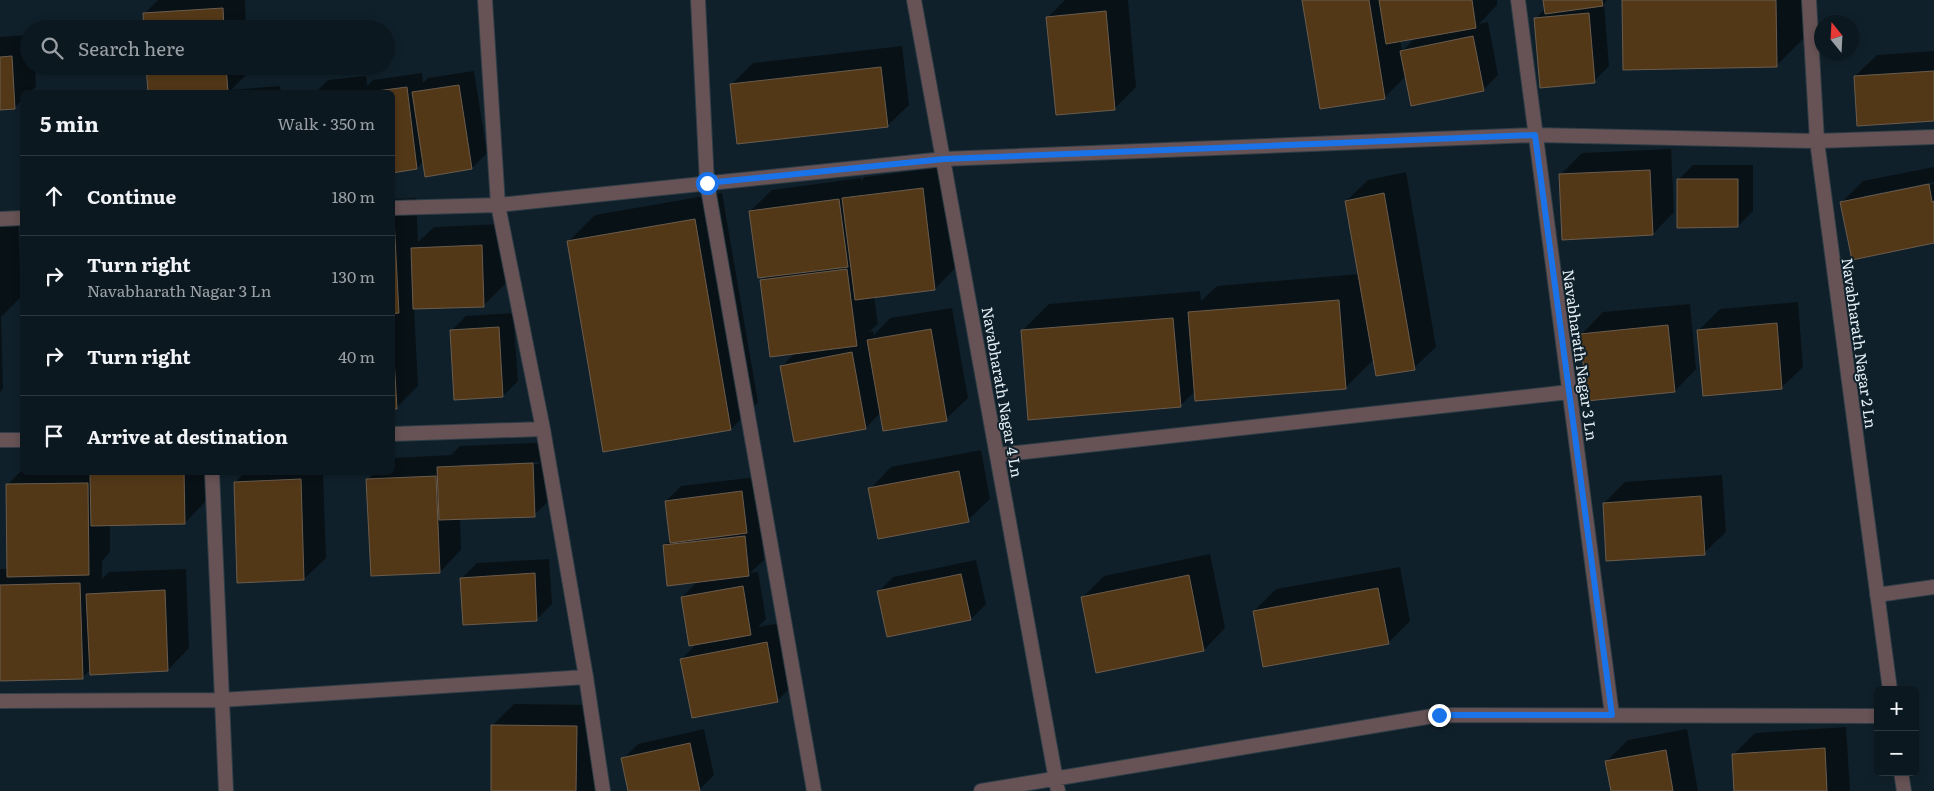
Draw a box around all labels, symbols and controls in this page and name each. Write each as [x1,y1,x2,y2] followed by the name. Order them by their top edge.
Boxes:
[1814,15,1859,60] north arrow
[20,20,395,75] search box
[38,34,66,62] icon: search
[78,34,185,62] text: Search here
[40,107,99,138] text: 5 min
[278,111,375,135] text: Walk · 350 m
[696,172,719,195] route start
[40,182,68,210] icon: ahead
[87,182,176,210] text: Continue
[332,184,375,208] text: 180 m
[87,250,191,278] text: Turn right
[1837,256,1883,430] street label: Navabharath Nagar 2 Ln
[40,262,68,290] icon: right
[332,264,375,288] text: 130 m
[1558,268,1604,442] street label: Navabharath Nagar 3 Ln
[87,278,271,302] text: Navabharath Nagar 3 Ln
[977,305,1029,479] street label: Navabharath Nagar 4 Ln
[40,342,68,370] icon: right
[87,342,191,370] text: Turn right
[338,344,375,368] text: 40 m
[40,422,68,450] icon: arrive
[87,422,288,450] text: Arrive at destination
[1874,686,1919,776] map controls
[1874,686,1919,731] button: +
[1428,704,1451,727] route end
[1874,731,1919,776] button: −

